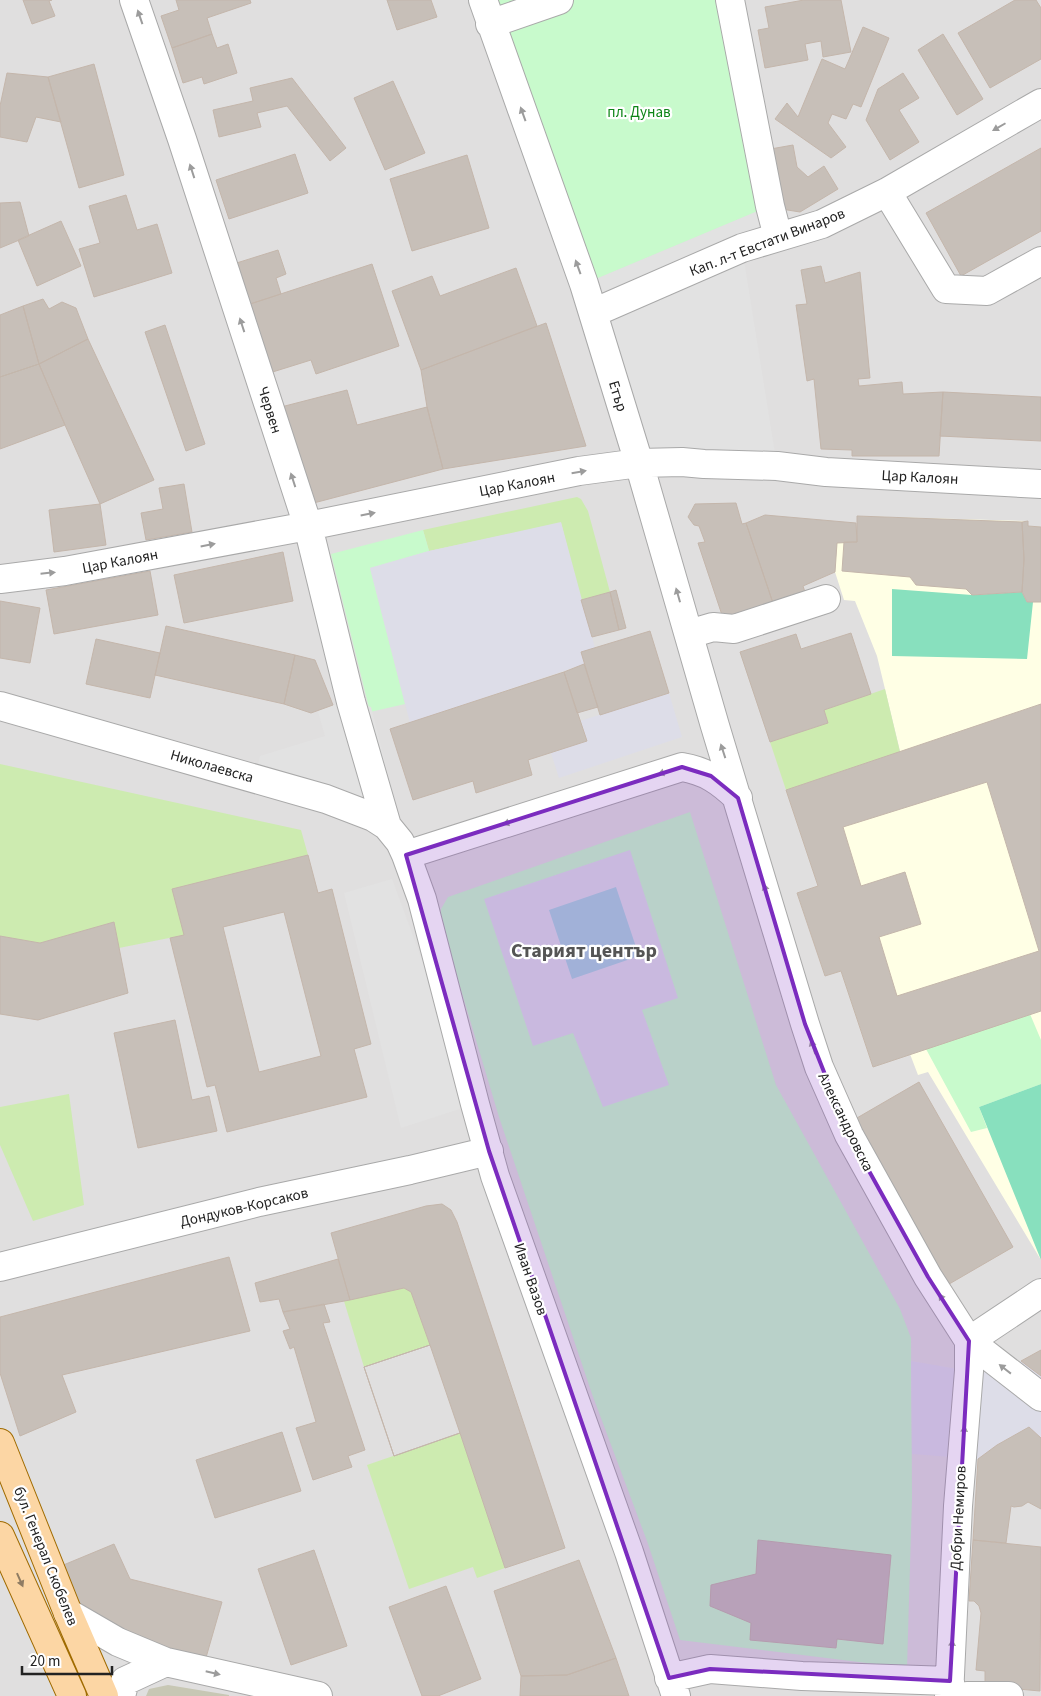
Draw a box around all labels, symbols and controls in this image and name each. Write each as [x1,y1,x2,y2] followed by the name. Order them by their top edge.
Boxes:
[136,9,143,24] one-way arrow
[607,102,671,123] park label: пл. Дунав
[519,106,527,121] one-way arrow
[992,123,1005,132] one-way arrow
[188,163,195,178] one-way arrow
[686,203,848,282] street label: Кап. л-т Евстати Винаров
[574,259,582,274] one-way arrow
[238,317,246,332] one-way arrow
[603,378,632,414] street label: Етър
[252,384,287,436] street label: Червен
[881,465,959,490] street label: Цар Калоян
[477,467,557,502] street label: Цар Калоян
[571,467,587,475] one-way arrow
[289,472,296,487] one-way arrow
[360,510,376,518] one-way arrow
[201,540,217,548] one-way arrow
[80,544,160,579] street label: Цар Калоян
[41,569,57,577] one-way arrow
[673,588,681,603] one-way arrow
[719,743,727,758] one-way arrow
[168,745,256,788] street label: Николаевска
[657,769,672,777] one-way arrow
[502,818,517,826] one-way arrow
[761,884,769,899] one-way arrow
[511,937,657,965] district label: Старият център
[808,1039,816,1054] one-way arrow
[813,1069,879,1175] street label: Александровска
[178,1182,311,1232] street label: Дондуков-Корсаков
[508,1240,553,1319] street label: Иван Вазов
[938,1293,947,1307] one-way arrow
[999,1363,1012,1374] one-way arrow
[960,1424,968,1440] one-way arrow
[945,1465,972,1571] street label: Добри Немиров
[8,1484,83,1629] street label: бул. Генерал Скобелев
[16,1573,24,1587] one-way arrow
[948,1639,956,1655] one-way arrow
[22,1644,112,1676] scale bar
[30,1651,60,1672] text: 20 m
[206,1669,222,1677] one-way arrow

